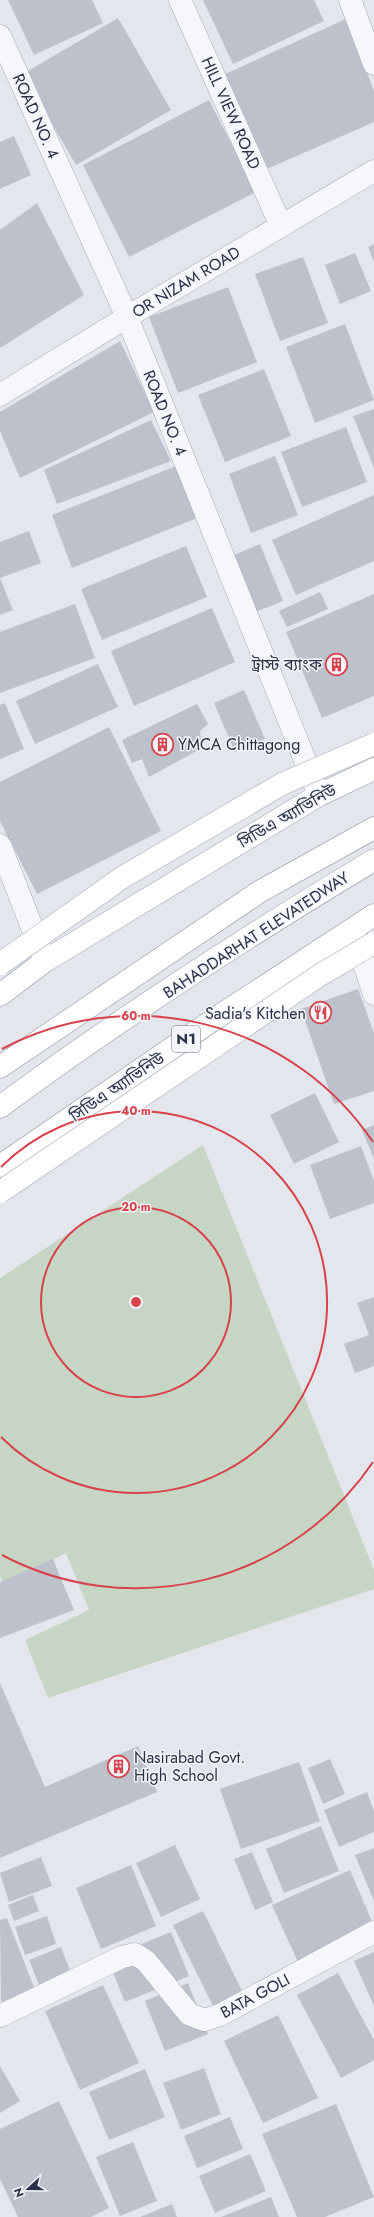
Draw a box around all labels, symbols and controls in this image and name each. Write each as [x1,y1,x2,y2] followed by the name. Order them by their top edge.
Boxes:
[196,53,266,173] street label: HILL VIEW ROAD
[7,70,65,162] street label: ROAD NO. 4
[128,241,244,323] street label: OR NIZAM ROAD
[137,367,193,459] street label: ROAD NO. 4
[324,651,350,677] building icon: ট্রাস্ট ব্যাংক
[251,653,323,676] place label: ট্রাস্ট ব্যাংক
[150,731,176,757] building icon: YMCA Chittagong
[178,733,300,756] place label: YMCA Chittagong
[233,778,341,854] street label: সিডিএ অ্যাভিনিউ
[158,866,354,1004] street label: BAHADDARHAT ELEVATEDWAY
[308,1000,334,1026] restaurant icon: Sadia's Kitchen
[205,1002,306,1025] place label: Sadia's Kitchen
[121,1007,151,1025] text: 60 m
[172,1026,200,1052] road number: N1
[64,1046,170,1128] street label: সিডিএ অ্যাভিনিউ
[121,1102,151,1120] text: 40 m
[121,1198,151,1216] text: 20 m
[129,1295,143,1309] centre of rings
[134,1746,245,1787] place label: Nasirabad Govt. High School
[106,1753,132,1779] building icon: Nasirabad Govt. High School
[216,1968,294,2024] street label: BATA GOLI
[8,2169,48,2209] north arrow
[10,2186,28,2200] text: N

